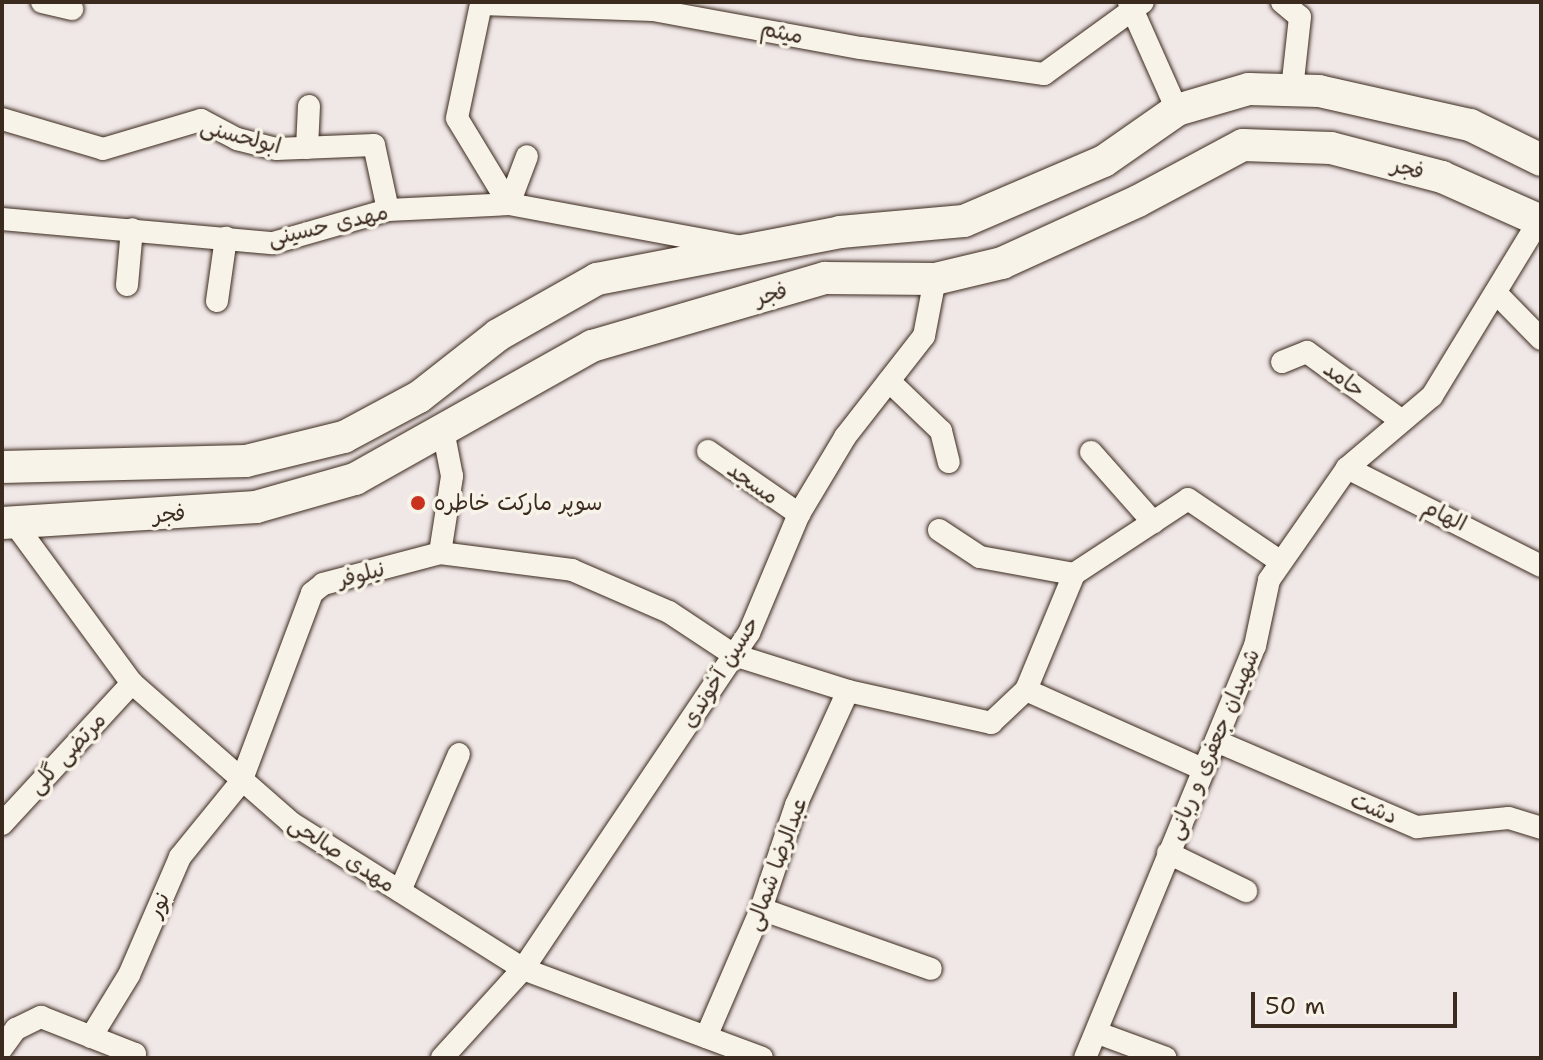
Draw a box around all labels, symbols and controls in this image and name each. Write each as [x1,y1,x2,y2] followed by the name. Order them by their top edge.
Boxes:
[758,15,806,49] street label: میثم
[198,113,284,159] street label: ابولحسنی
[1389,151,1427,185] street label: فجر
[265,198,391,252] street label: مهدی حسینی
[752,277,790,311] street label: فجر
[1318,355,1370,403] street label: حامد
[722,456,784,510] street label: مسجد
[434,490,602,516] place label: سوپر مارکت خاطره
[1419,493,1471,537] street label: الهام
[409,494,427,512] marker: سوپر مارکت خاطره
[152,500,186,528] street label: فجر
[335,555,387,593] street label: نیلوفر
[675,611,765,733] street label: حسین آخوندی
[1161,645,1265,843] street label: شهیدان جعفری و ربانی
[23,707,111,799] street label: مرتضی گلی
[1347,786,1401,830] street label: دشت
[740,794,812,934] street label: عبدالرضا شمالی
[284,810,400,898] street label: مهدی صالحی
[141,888,175,922] street label: نور
[1255,976,1461,1026] scale bar
[1265,990,1325,1022] text: 50 m

